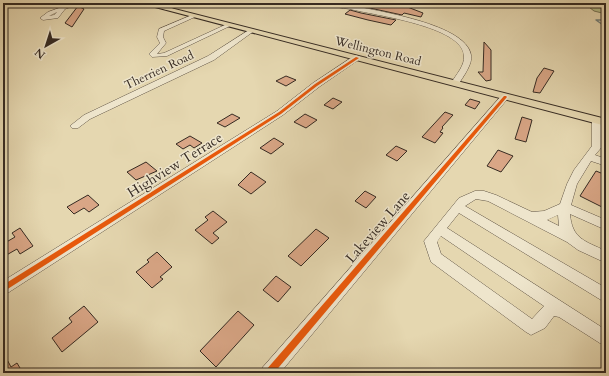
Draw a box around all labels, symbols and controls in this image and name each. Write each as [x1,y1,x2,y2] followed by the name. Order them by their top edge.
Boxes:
[26,26,66,66] north arrow
[332,32,423,70] street label: Wellington Road
[31,44,48,62] text: N
[122,47,197,93] street label: Therrien Road
[124,128,226,202] street label: Highview Terrace
[341,187,415,267] street label: Lakeview Lane

